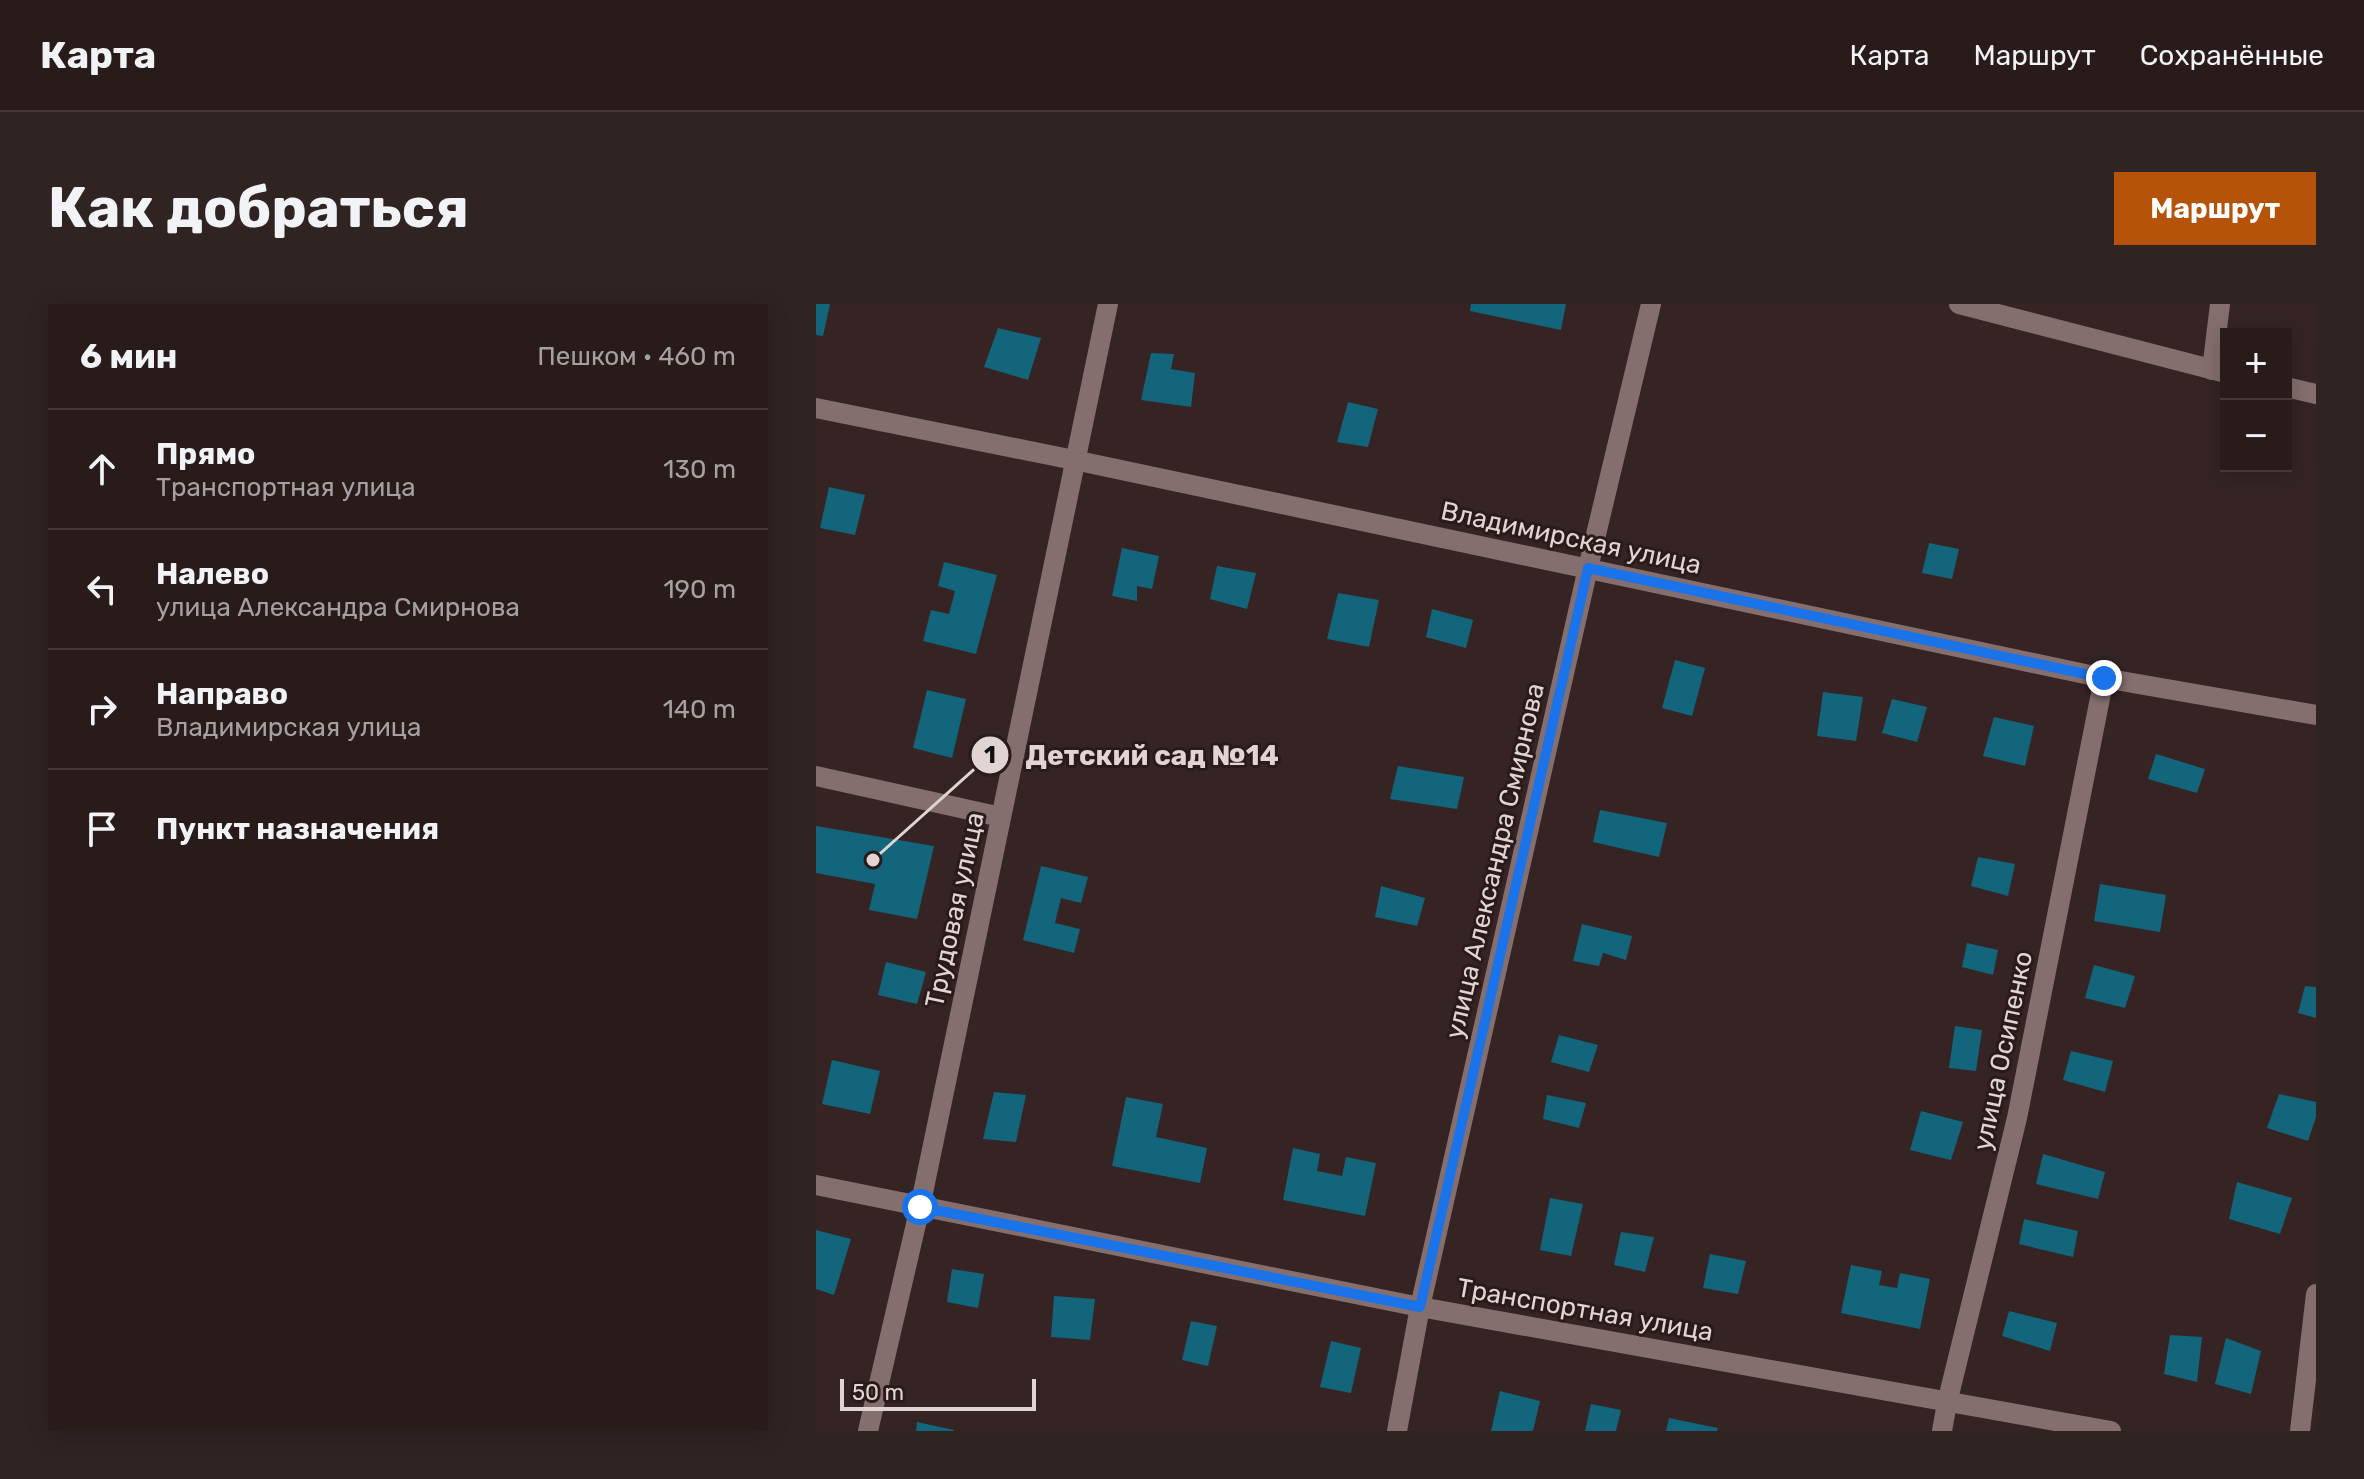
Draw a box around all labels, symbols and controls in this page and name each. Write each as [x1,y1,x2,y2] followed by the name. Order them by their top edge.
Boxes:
[40,32,156,78] text: Карта
[1850,39,1929,72] text: Карта
[1973,39,2096,72] text: Маршрут
[2140,39,2324,72] text: Сохранённые
[2114,172,2316,245] button: Маршрут
[48,175,469,241] text: Как добраться
[2220,328,2292,472] map controls
[2220,328,2292,400] button: +
[80,336,177,377] text: 6 мин
[537,341,736,372] text: Пешком · 460 m
[2220,400,2292,472] button: −
[156,436,255,472] text: Прямо
[80,447,124,491] icon: ahead
[663,454,736,485] text: 130 m
[156,472,416,503] text: Транспортная улица
[1438,495,1704,581] street label: Владимирская улица
[156,556,269,592] text: Налево
[80,567,124,611] icon: left
[663,574,736,605] text: 190 m
[156,592,520,623] text: улица Александра Смирнова
[2086,660,2122,696] route end
[156,676,288,712] text: Направо
[1439,680,1551,1042] street label: улица Александра Смирнова
[80,687,124,731] icon: right
[663,694,736,725] text: 140 m
[156,712,421,743] text: Владимирская улица
[970,729,1295,781] callout: Детский сад №14
[1025,739,1279,772] text: Детский сад №14
[984,741,996,769] text: 1
[80,807,124,851] icon: arrive
[919,809,991,1011] street label: Трудовая улица
[156,811,439,847] text: Пункт назначения
[1967,949,2039,1153] street label: улица Осипенко
[902,1189,938,1225] route start
[1454,1272,1716,1348] street label: Транспортная улица
[840,1375,1036,1411] scale bar
[852,1379,904,1406] text: 50 m

